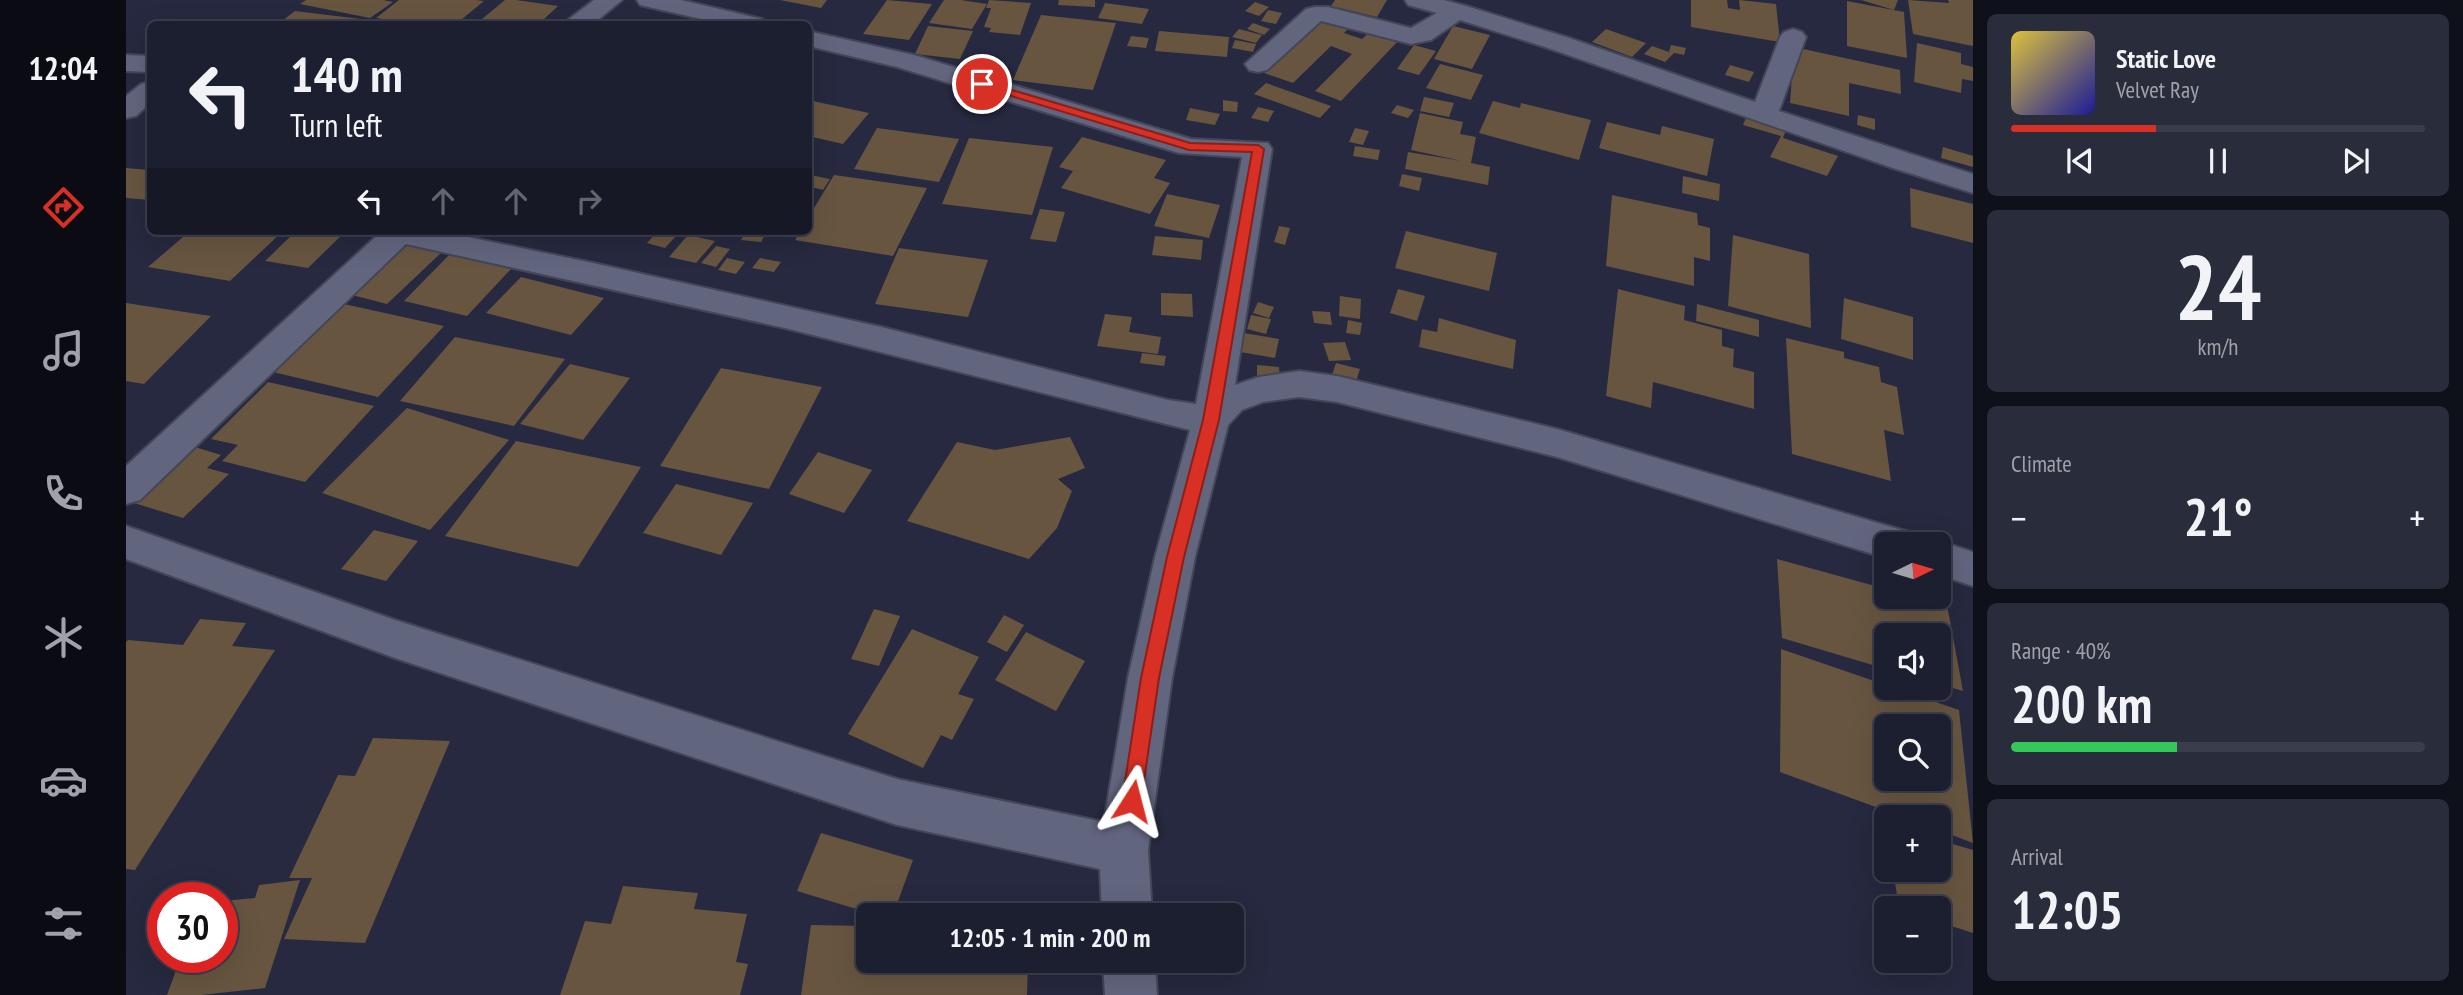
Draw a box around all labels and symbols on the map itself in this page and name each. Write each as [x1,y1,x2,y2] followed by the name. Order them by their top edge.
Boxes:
[952,54,1012,114] pin
[1874,532,1951,609] north arrow
[1095,764,1169,838] position arrow
[147,882,238,973] speed limit sign: 30

